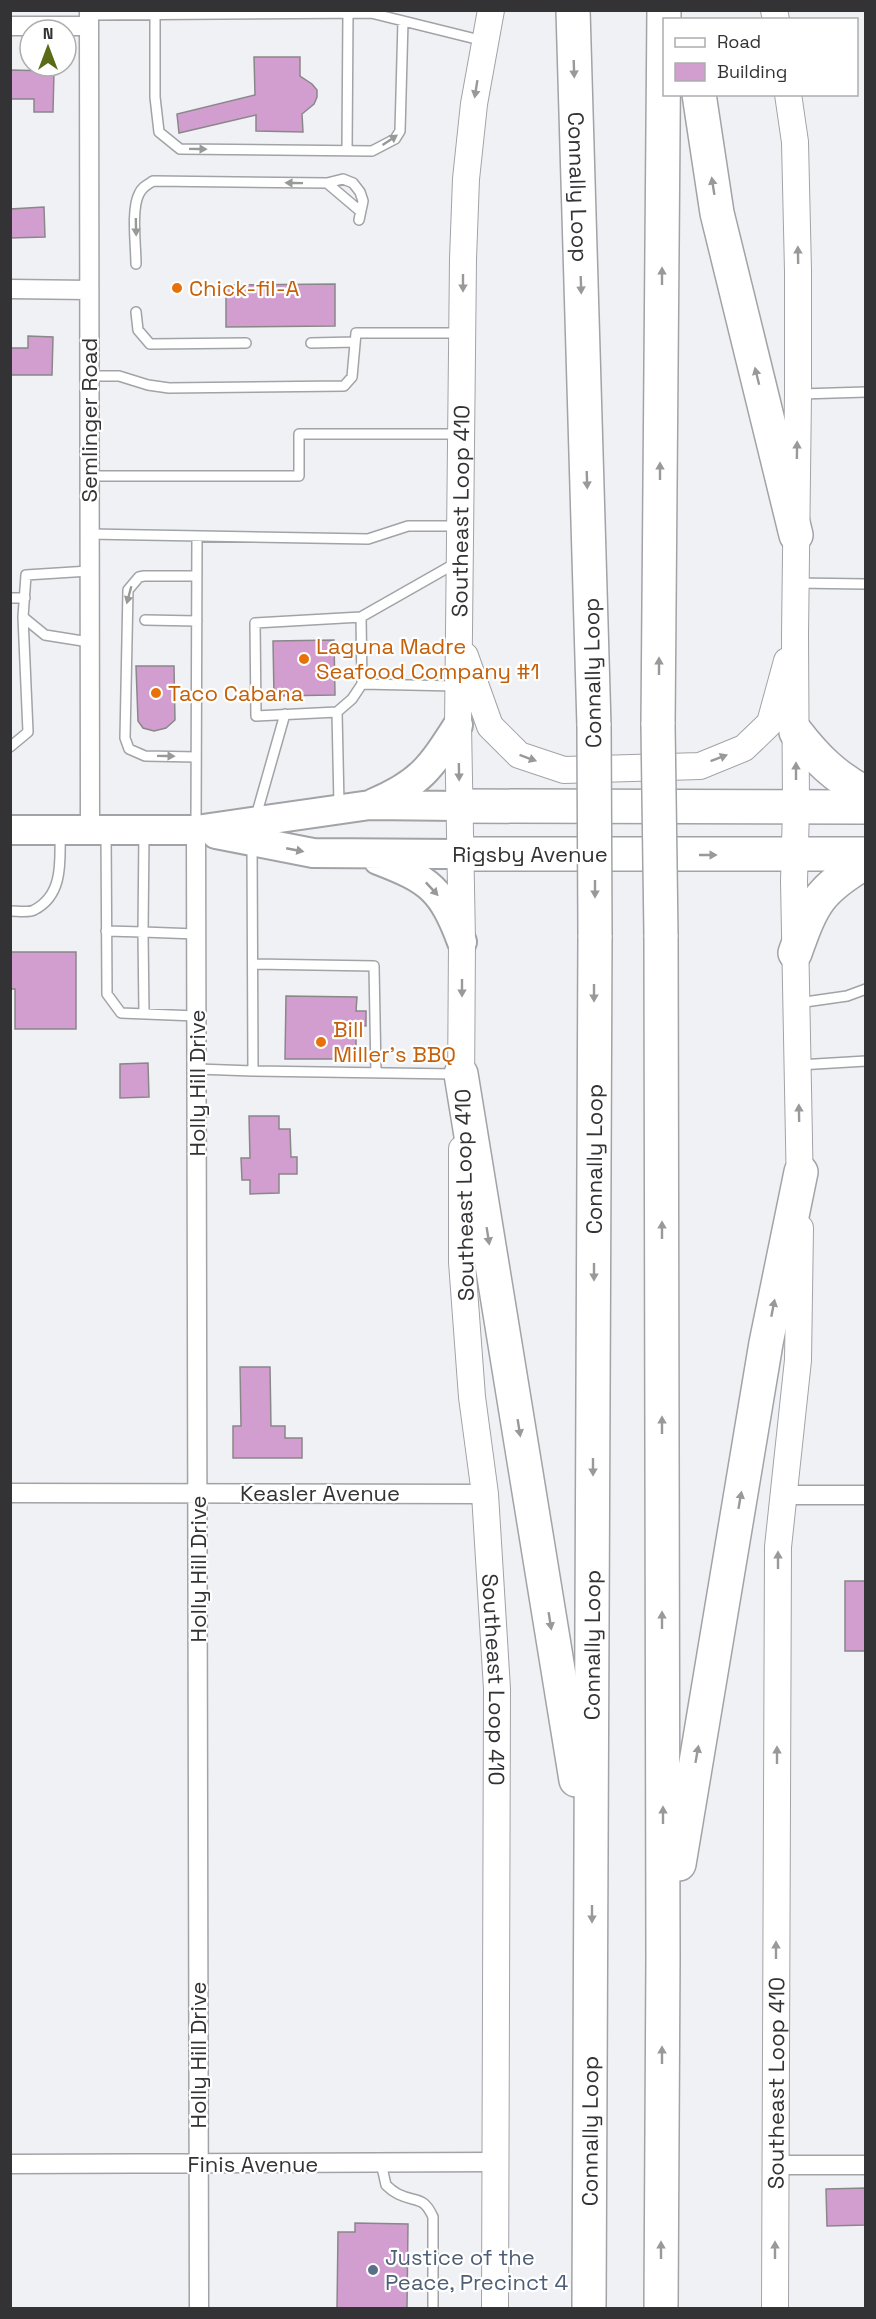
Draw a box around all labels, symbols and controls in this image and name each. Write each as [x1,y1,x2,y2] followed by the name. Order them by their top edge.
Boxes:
[18,18,78,78] north arrow
[663,18,858,96] legend
[43,23,53,44] text: N
[717,30,761,53] text: Road
[570,59,579,78] one-way arrow
[717,60,787,83] text: Building
[471,79,480,98] one-way arrow
[562,111,594,263] street label: Connally Loop
[381,135,398,146] one-way arrow
[188,144,207,154] one-way arrow
[708,176,717,195] one-way arrow
[285,178,304,188] one-way arrow
[131,218,141,237] one-way arrow
[793,246,802,265] one-way arrow
[657,267,667,286] one-way arrow
[458,273,468,292] one-way arrow
[189,274,299,302] place label: Chick-fil-A
[576,275,586,294] one-way arrow
[170,281,184,295] marker: Chick-fil-A
[75,338,103,502] street label: Semlinger Road
[751,367,761,385] one-way arrow
[445,405,475,617] street label: Southeast Loop 410
[793,441,802,460] one-way arrow
[655,462,665,481] one-way arrow
[582,470,592,489] one-way arrow
[124,586,133,604] one-way arrow
[577,597,607,749] street label: Connally Loop
[316,632,540,685] place label: Laguna Madre Seafood Company #1
[297,652,311,666] marker: Laguna Madre Seafood Company #1
[654,657,664,676] one-way arrow
[168,679,304,707] place label: Taco Cabana
[149,686,163,700] marker: Taco Cabana
[157,751,176,761] one-way arrow
[519,753,537,763] one-way arrow
[710,753,728,762] one-way arrow
[454,762,464,781] one-way arrow
[791,762,801,781] one-way arrow
[452,840,608,868] street label: Rigsby Avenue
[285,846,304,855] one-way arrow
[698,850,717,860] one-way arrow
[590,880,600,899] one-way arrow
[425,881,439,896] one-way arrow
[457,978,467,997] one-way arrow
[589,984,599,1003] one-way arrow
[183,1010,211,1156] street label: Holly Hill Drive
[333,1015,456,1068] place label: Bill Miller's BBQ
[314,1035,328,1049] marker: Bill Miller's BBQ
[580,1084,608,1234] street label: Connally Loop
[448,1089,480,1301] street label: Southeast Loop 410
[794,1104,804,1123] one-way arrow
[657,1220,667,1239] one-way arrow
[483,1226,492,1245] one-way arrow
[589,1263,599,1282] one-way arrow
[769,1298,778,1317] one-way arrow
[657,1415,667,1434] one-way arrow
[515,1419,524,1438] one-way arrow
[588,1458,598,1477] one-way arrow
[240,1479,400,1507] street label: Keasler Avenue
[735,1490,744,1509] one-way arrow
[184,1496,212,1642] street label: Holly Hill Drive
[773,1551,783,1570] one-way arrow
[578,1570,606,1720] street label: Connally Loop
[476,1573,511,1786] street label: Southeast Loop 410
[657,1610,667,1629] one-way arrow
[546,1611,555,1630] one-way arrow
[693,1745,702,1764] one-way arrow
[772,1746,782,1765] one-way arrow
[658,1805,668,1824] one-way arrow
[587,1905,597,1924] one-way arrow
[771,1941,781,1960] one-way arrow
[761,1977,790,2189] street label: Southeast Loop 410
[184,1982,212,2128] street label: Holly Hill Drive
[657,2046,667,2065] one-way arrow
[575,2056,604,2206] street label: Connally Loop
[188,2150,318,2178] street label: Finis Avenue
[656,2241,666,2260] one-way arrow
[770,2241,780,2260] one-way arrow
[385,2243,568,2296] place label: Justice of the Peace, Precinct 4
[366,2263,380,2277] marker: Justice of the Peace, Precinct 4

